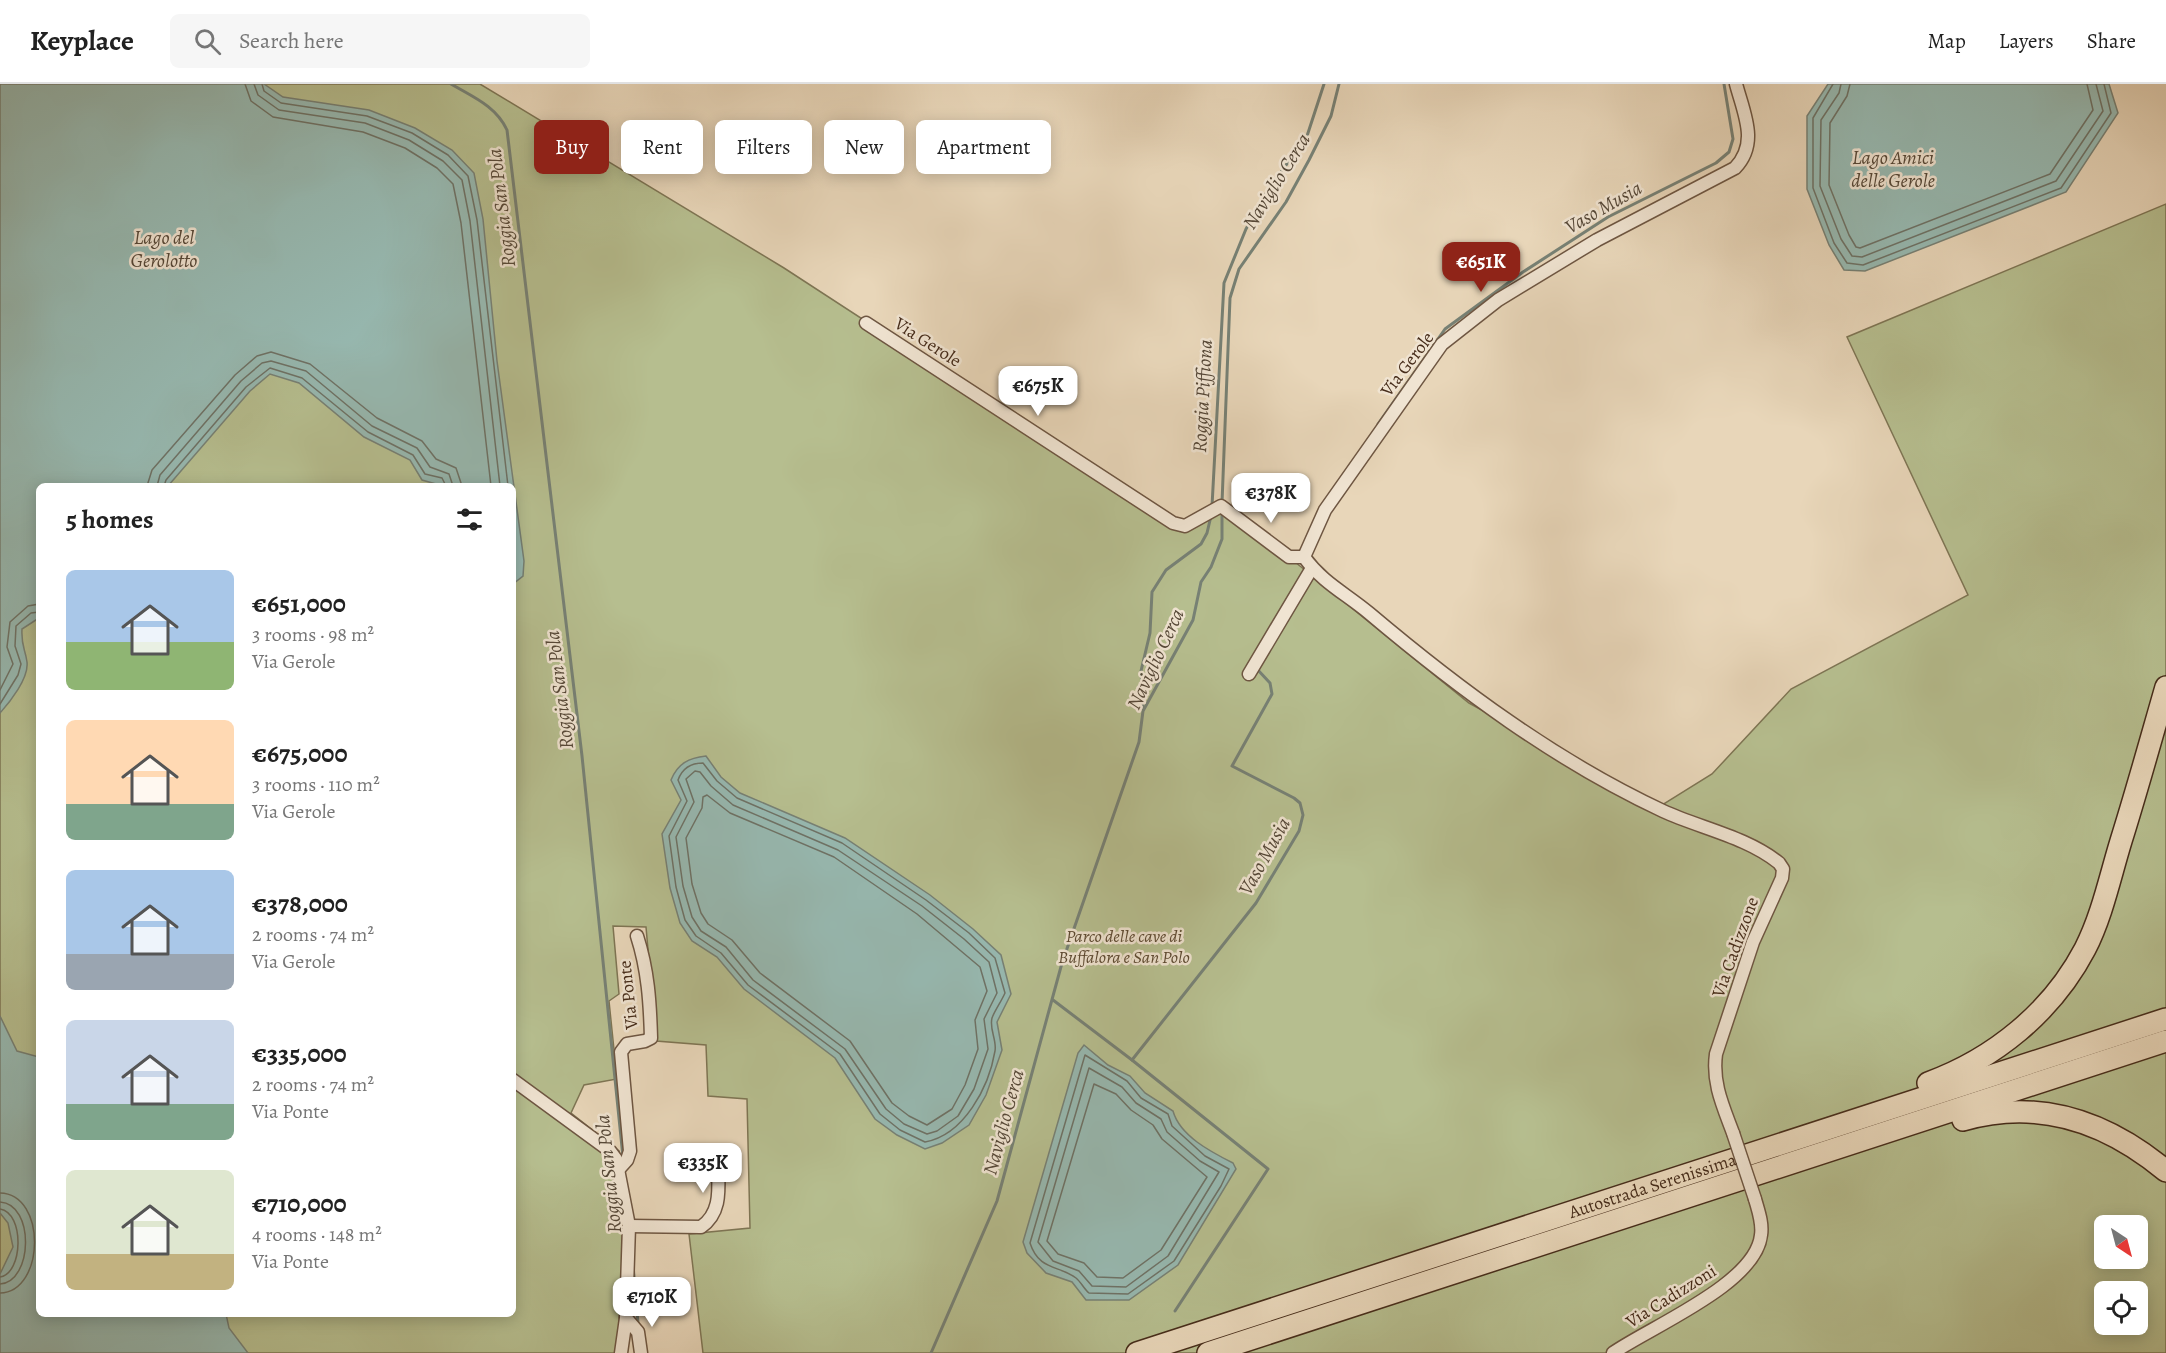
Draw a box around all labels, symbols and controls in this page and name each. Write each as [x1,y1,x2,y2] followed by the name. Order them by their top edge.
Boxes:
[170,14,590,68] search box
[30,22,134,60] text: Keyplace
[191,25,224,58] icon: search
[239,26,344,56] text: Search here
[1927,27,1966,55] text: Map
[1999,27,2054,55] text: Layers
[2087,27,2136,55] text: Share
[534,120,609,174] chip: Buy
[621,120,703,174] chip: Rent
[715,120,812,174] chip: Filters
[824,120,904,174] chip: New
[916,120,1051,174] chip: Apartment
[1236,128,1317,234] water label: Naviglio Cerca
[1851,144,1935,194] water label: Lago Amici delle Gerole
[481,147,522,269] water label: Roggia San Pola
[1560,175,1647,240] water label: Vaso Musia
[131,224,197,274] water label: Lago del Gerolotto
[1439,242,1523,293] pin: €651K
[1456,248,1506,275] text: €651K
[889,311,966,373] street label: Via Gerole
[1374,327,1439,402] street label: Via Gerole
[1186,339,1219,453] water label: Roggia Piffiona
[996,366,1080,417] pin: €675K
[1012,372,1064,399] text: €675K
[1229,473,1313,524] pin: €378K
[1245,479,1297,506] text: €378K
[66,502,154,537] text: 5 homes
[453,503,486,536] icon: filters
[252,586,346,621] text: €651,000
[114,594,186,666] icon: home
[1120,604,1191,714] water label: Naviglio Cerca
[252,621,374,648] text: 3 rooms · 98 m²
[539,629,580,751] water label: Roggia San Pola
[252,648,335,675] text: Via Gerole
[252,736,348,771] text: €675,000
[114,744,186,816] icon: home
[252,771,380,798] text: 3 rooms · 110 m²
[252,798,335,825] text: Via Gerole
[1232,813,1297,900] water label: Vaso Musia
[252,886,348,921] text: €378,000
[1705,893,1764,1001] street label: Via Cadizzone
[114,894,186,966] icon: home
[252,921,374,948] text: 2 rooms · 74 m²
[1058,924,1190,969] park label: Parco delle cave di Buffalora e San Polo
[252,948,335,975] text: Via Gerole
[612,959,644,1032] street label: Via Ponte
[252,1036,347,1071] text: €335,000
[114,1044,186,1116] icon: home
[976,1066,1031,1178] water label: Naviglio Cerca
[252,1071,374,1098] text: 2 rooms · 74 m²
[252,1098,329,1125] text: Via Ponte
[589,1113,628,1235] water label: Roggia San Pola
[661,1143,745,1194] pin: €335K
[1565,1147,1740,1224] street label: Autostrada Serenissima
[678,1149,728,1176] text: €335K
[252,1186,347,1221] text: €710,000
[114,1194,186,1266] icon: home
[2094,1215,2148,1269] north arrow
[2094,1215,2148,1335] map controls
[252,1221,382,1248] text: 4 rooms · 148 m²
[252,1248,329,1275] text: Via Ponte
[1620,1259,1721,1334] street label: Via Cadizzoni
[610,1277,694,1328] pin: €710K
[2094,1281,2148,1335] button: locate
[627,1283,677,1310] text: €710K

